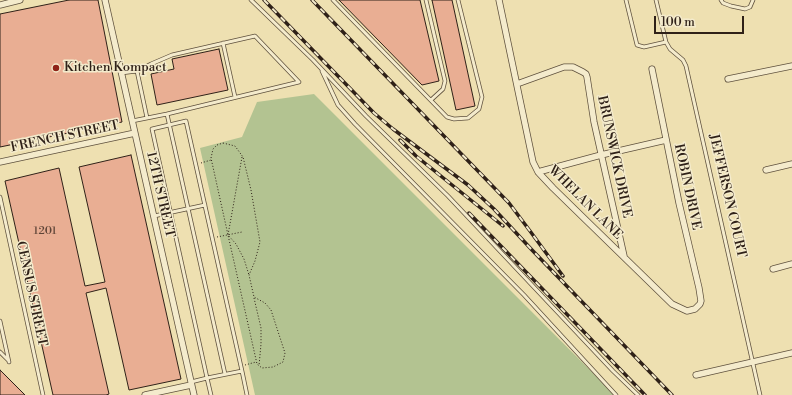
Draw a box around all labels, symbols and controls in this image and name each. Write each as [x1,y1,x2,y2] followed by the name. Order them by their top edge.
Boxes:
[656,8,746,34] scale bar
[661,15,695,30] text: 100 m
[64,60,167,76] place label: Kitchen Kompact
[51,63,61,73] marker: Kitchen Kompact
[593,94,635,220] street label: BRUNSWICK DRIVE
[9,118,121,156] street label: FRENCH STREET
[705,133,749,259] street label: JEFFERSON COURT
[670,142,704,232] street label: ROBIN DRIVE
[143,150,177,240] street label: 12TH STREET
[545,163,625,243] street label: WHELAN LANE
[34,224,56,238] house number: 1201
[12,240,50,348] street label: CENSUS STREET

